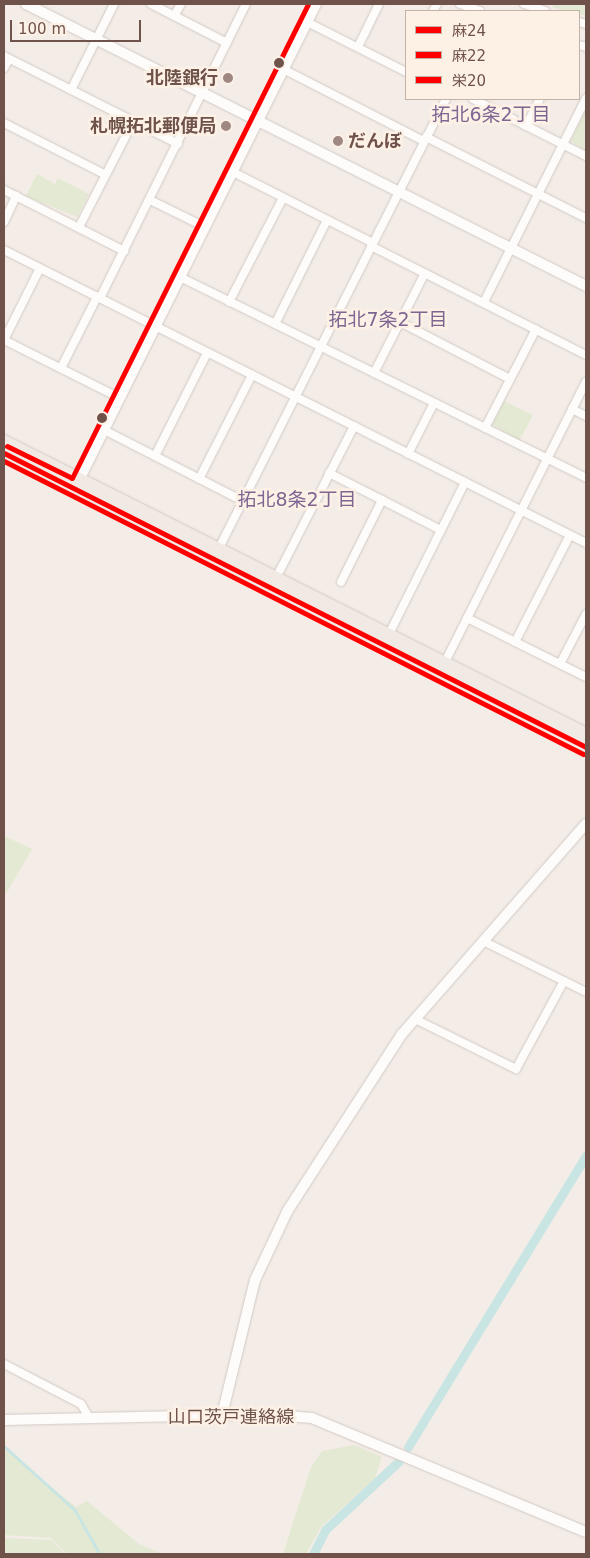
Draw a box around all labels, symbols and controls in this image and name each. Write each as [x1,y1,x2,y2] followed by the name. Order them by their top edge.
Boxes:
[12,10,144,42] scale bar
[405,10,580,100] legend
[18,20,66,38] text: 100 m
[452,22,486,40] text: 麻24
[452,47,486,65] text: 麻22
[274,58,284,68] unlabelled marker
[146,67,218,89] place label: 北陸銀行
[222,72,234,84] marker: 北陸銀行
[452,72,486,90] text: 栄20
[431,104,551,126] district label: 拓北6条2丁目
[90,115,216,137] place label: 札幌拓北郵便局
[220,120,232,132] marker: 札幌拓北郵便局
[348,130,402,152] place label: だんぼ
[332,135,344,147] marker: だんぼ
[328,309,448,331] district label: 拓北7条2丁目
[97,413,107,423] unlabelled marker
[237,489,357,511] district label: 拓北8条2丁目
[168,1406,294,1428] street label: 山口茨戸連絡線

